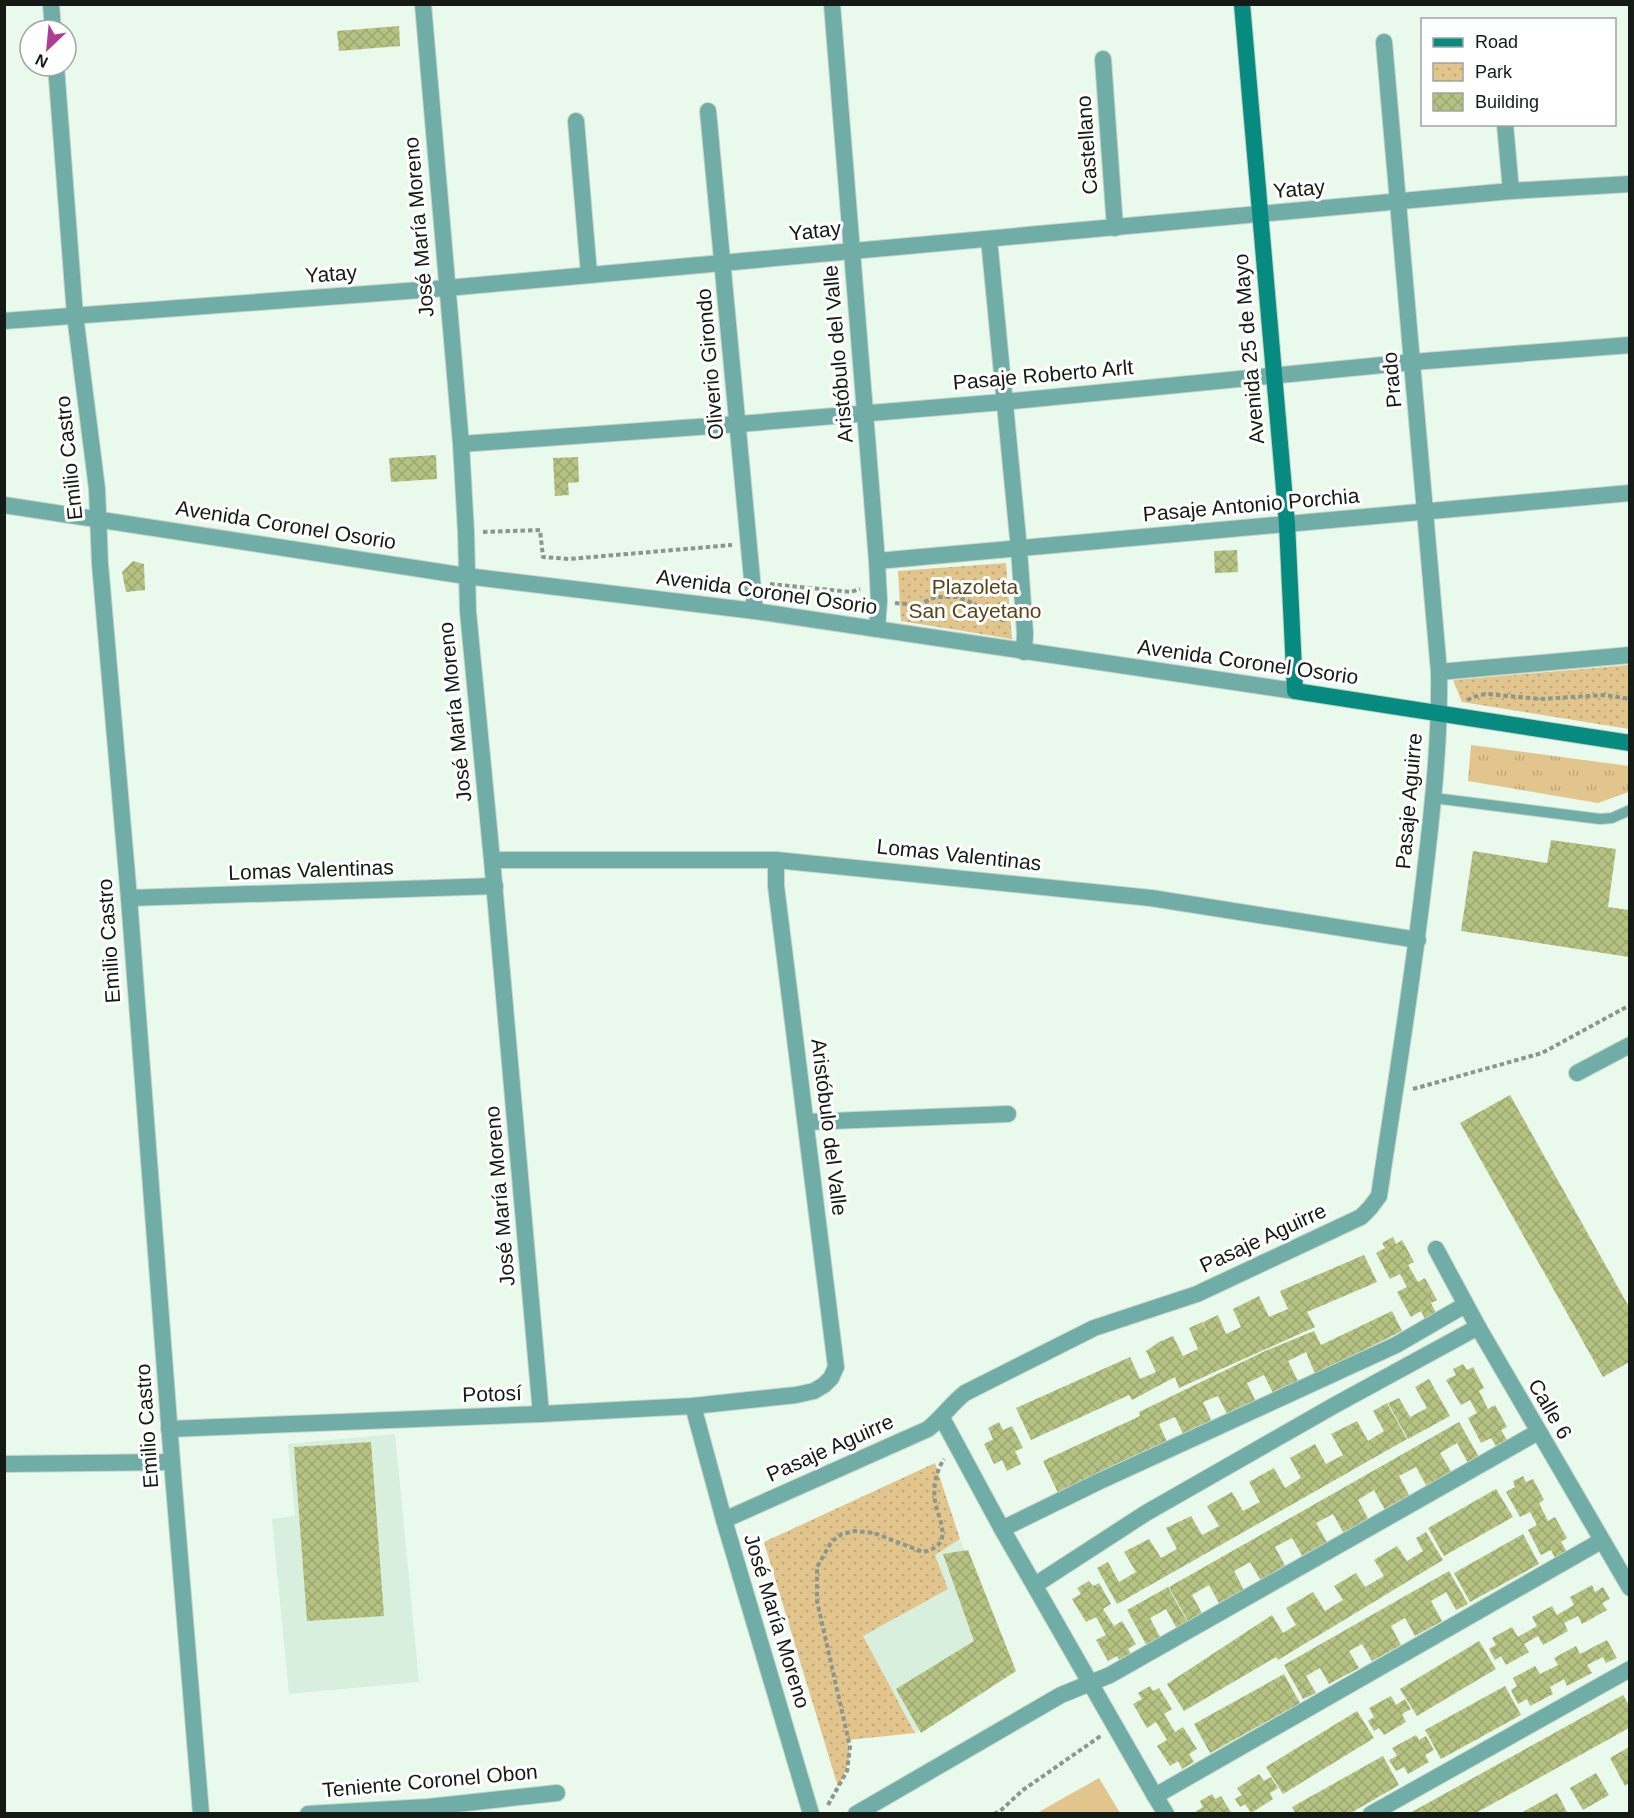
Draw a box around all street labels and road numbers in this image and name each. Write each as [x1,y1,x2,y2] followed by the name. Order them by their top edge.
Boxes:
[1072,95,1101,195] street label: Castellano
[399,136,438,318] street label: José María Moreno
[1272,175,1326,202] street label: Yatay
[788,216,843,245] street label: Yatay
[1229,253,1268,445] street label: Avenida 25 de Mayo
[304,260,358,287] street label: Yatay
[818,264,857,444] street label: Aristóbulo del Valle
[691,287,728,441] street label: Oliverio Girondo
[1378,351,1405,409] street label: Prado
[952,355,1134,394] street label: Pasaje Roberto Arlt
[51,395,86,521] street label: Emilio Castro
[1142,484,1360,525] street label: Pasaje Antonio Porchia
[174,496,398,553] street label: Avenida Coronel Osorio
[655,565,879,618] street label: Avenida Coronel Osorio
[434,621,475,803] street label: José María Moreno
[1136,635,1360,688] street label: Avenida Coronel Osorio
[1391,732,1426,870] street label: Pasaje Aguirre
[876,834,1042,875] street label: Lomas Valentinas
[228,855,394,884] street label: Lomas Valentinas
[93,878,124,1004] street label: Emilio Castro
[807,1037,852,1217] street label: Aristóbulo del Valle
[480,1105,519,1287] street label: José María Moreno
[1196,1198,1330,1277] street label: Pasaje Aguirre
[131,1363,162,1489] street label: Emilio Castro
[1524,1375,1577,1443] street label: Calle 6
[462,1381,522,1406] street label: Potosí
[763,1409,897,1486] street label: Pasaje Aguirre
[740,1531,815,1711] street label: José María Moreno
[321,1760,539,1801] street label: Teniente Coronel Obon

